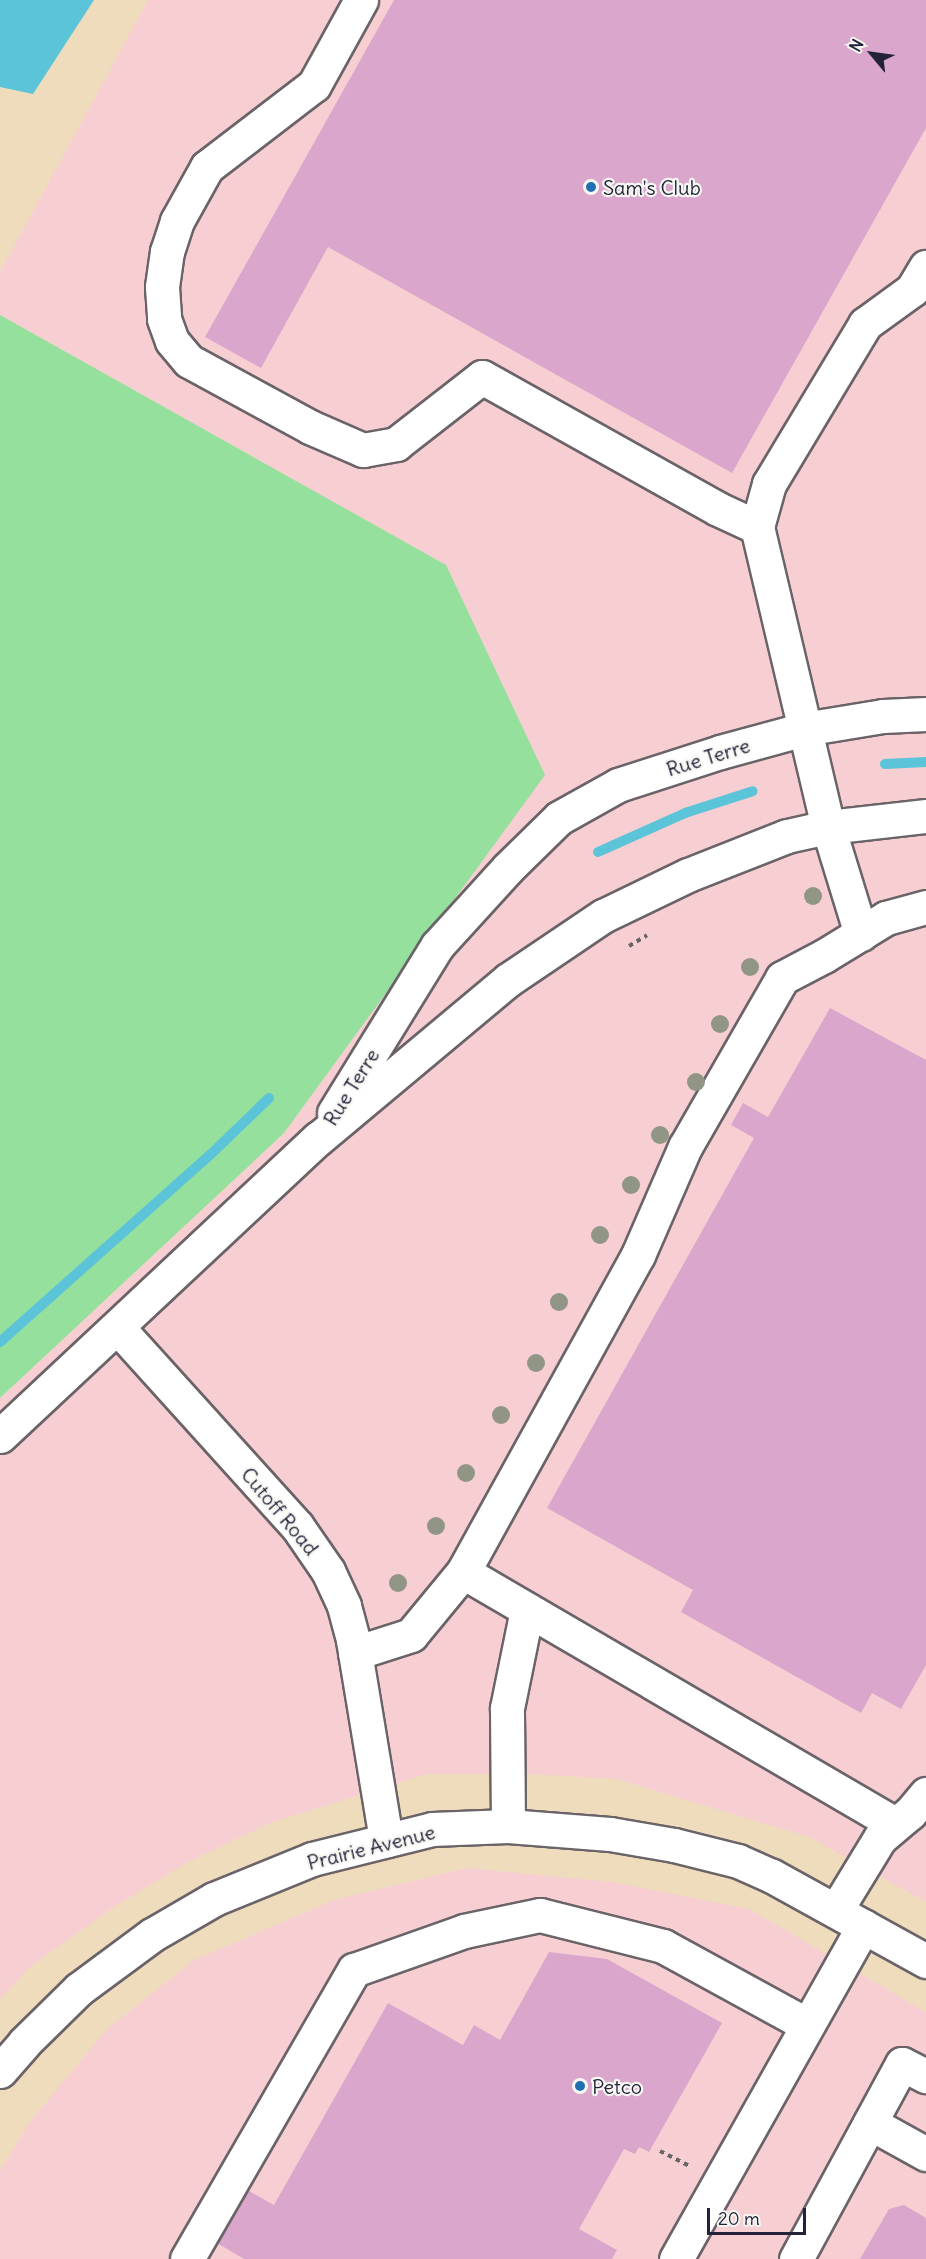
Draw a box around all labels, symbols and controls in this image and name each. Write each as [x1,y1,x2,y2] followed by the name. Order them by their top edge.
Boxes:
[842,24,902,84] north arrow
[845,36,868,55] text: N
[603,175,701,199] place label: Sam's Club
[584,180,598,194] marker: Sam's Club
[663,733,753,781] street label: Rue Terre
[318,1044,384,1130] street label: Rue Terre
[236,1462,324,1560] street label: Cutoff Road
[305,1820,437,1874] street label: Prairie Avenue
[592,2074,642,2098] place label: Petco
[573,2079,587,2093] marker: Petco
[710,2196,809,2234] scale bar
[718,2207,760,2230] text: 20 m

